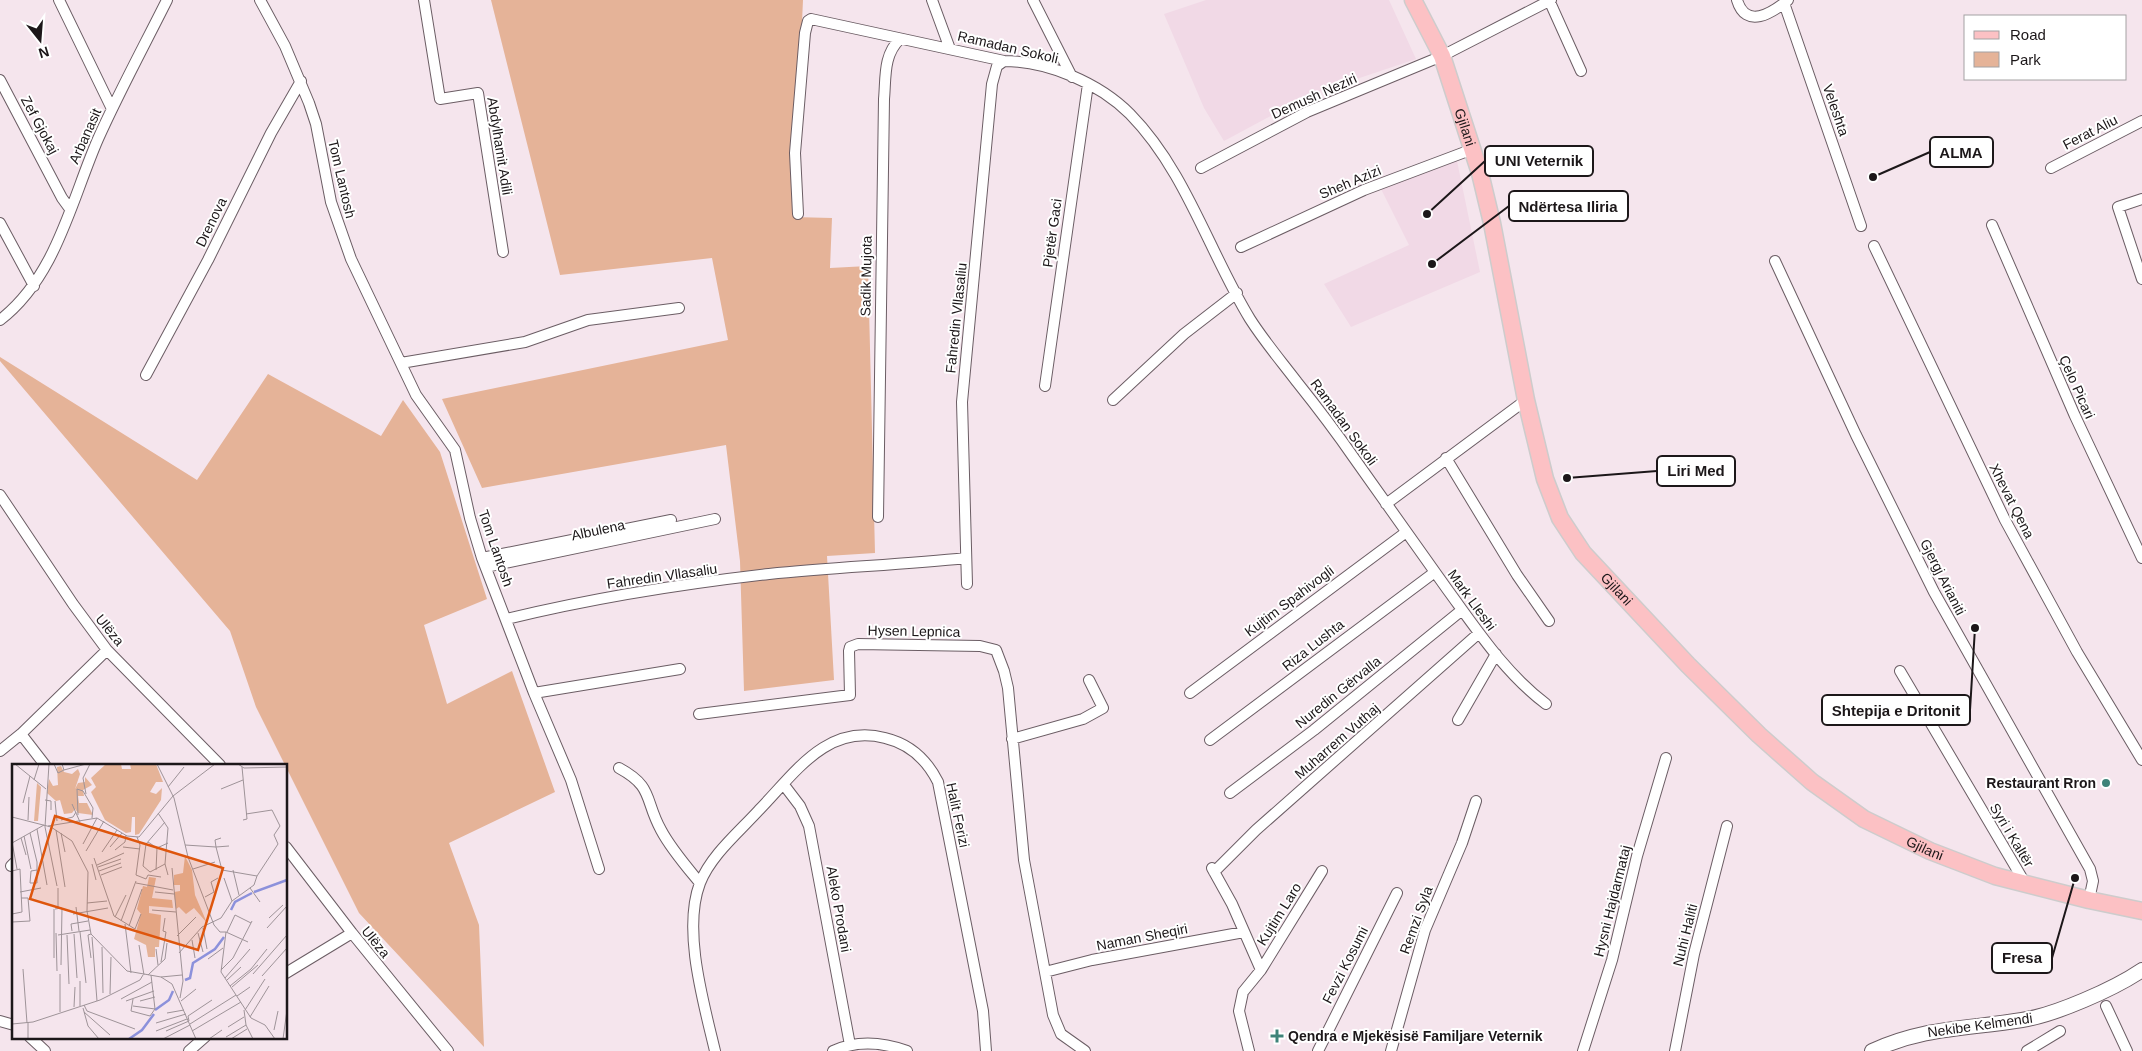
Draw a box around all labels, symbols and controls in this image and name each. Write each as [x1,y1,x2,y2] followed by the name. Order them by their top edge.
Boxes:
[15,15,65,65] north arrow
[1964,15,2127,80] legend
[2010,26,2046,43] text: Road
[956,28,1060,66] street label: Ramadan Sokoli
[37,43,51,62] text: N
[2010,51,2041,68] text: Park
[1269,70,1359,122] street label: Demush Neziri
[1820,82,1852,138] street label: Veleshta
[18,93,62,157] street label: Zef Gjokaj
[484,96,516,196] street label: Abdylhamit Adili
[66,106,104,166] street label: Arbanasit
[1452,106,1479,148] street label: Gjilani
[2060,111,2120,153] street label: Ferat Aliu
[1930,137,1993,167] callout: ALMA
[325,138,359,220] street label: Tom Lantosh
[1939,144,1983,161] text: ALMA
[1485,146,1593,176] callout: UNI Veternik
[1495,152,1584,169] text: UNI Veternik
[1317,162,1383,202] street label: Sheh Azizi
[1509,191,1628,221] callout: Ndërtesa Iliria
[192,195,230,249] street label: Drenova
[1039,198,1065,268] street label: Pjetër Gaci
[1518,198,1618,215] text: Ndërtesa Iliria
[857,235,875,317] street label: Sadik Mujota
[942,262,970,374] street label: Fahredin Vllasaliu
[2056,353,2098,421] street label: Çelo Picari
[1307,376,1381,468] street label: Ramadan Sokoli
[1657,456,1735,486] callout: Liri Med
[1986,461,2038,541] street label: Xhevat Qena
[1667,462,1725,479] text: Liri Med
[475,507,517,589] street label: Tom Lantosh
[570,516,627,543] street label: Albulena
[1917,536,1969,618] street label: Gjergj Arianiti
[606,560,718,592] street label: Fahredin Vllasaliu
[1241,562,1337,640] street label: Kujtim Spahivogli
[1444,566,1500,634] street label: Mark Lleshi
[1598,569,1636,609] street label: Gjilani
[93,611,128,649] street label: Ulëza
[1279,616,1347,674] street label: Riza Lushta
[868,622,961,640] street label: Hysen Lepnica
[1292,653,1384,731] street label: Nuredin Gërvalla
[1822,695,1970,725] callout: Shtepija e Dritonit
[1291,700,1383,782] street label: Muharrem Vuthaj
[1832,702,1960,719] text: Shtepija e Dritonit
[12,764,288,1038] inset map
[1986,775,2096,791] place label: Restaurant Rron
[2100,777,2112,789] marker: Restaurant Rron
[943,781,973,849] street label: Halit Ferizi
[1987,800,2037,870] street label: Syri i Kaltër
[1904,833,1946,863] street label: Gjilani
[1590,844,1634,958] street label: Hysni Hajdarmataj
[824,865,854,953] street label: Aleko Prodani
[1253,880,1305,948] street label: Kujtim Laro
[1396,884,1436,956] street label: Remzi Syla
[1670,902,1700,968] street label: Nuhi Haliti
[1095,920,1189,954] street label: Naman Sheqiri
[359,923,394,961] street label: Ulëza
[1319,924,1371,1006] street label: Fevzi Kosumi
[1992,943,2052,973] callout: Fresa
[2002,949,2043,966] text: Fresa
[1926,1010,2034,1040] street label: Nekibe Kelmendi
[1288,1028,1543,1044] place label: Qendra e Mjekësisë Familjare Veternik
[1270,1029,1284,1043] marker: Qendra e Mjekësisë Familjare Veternik

